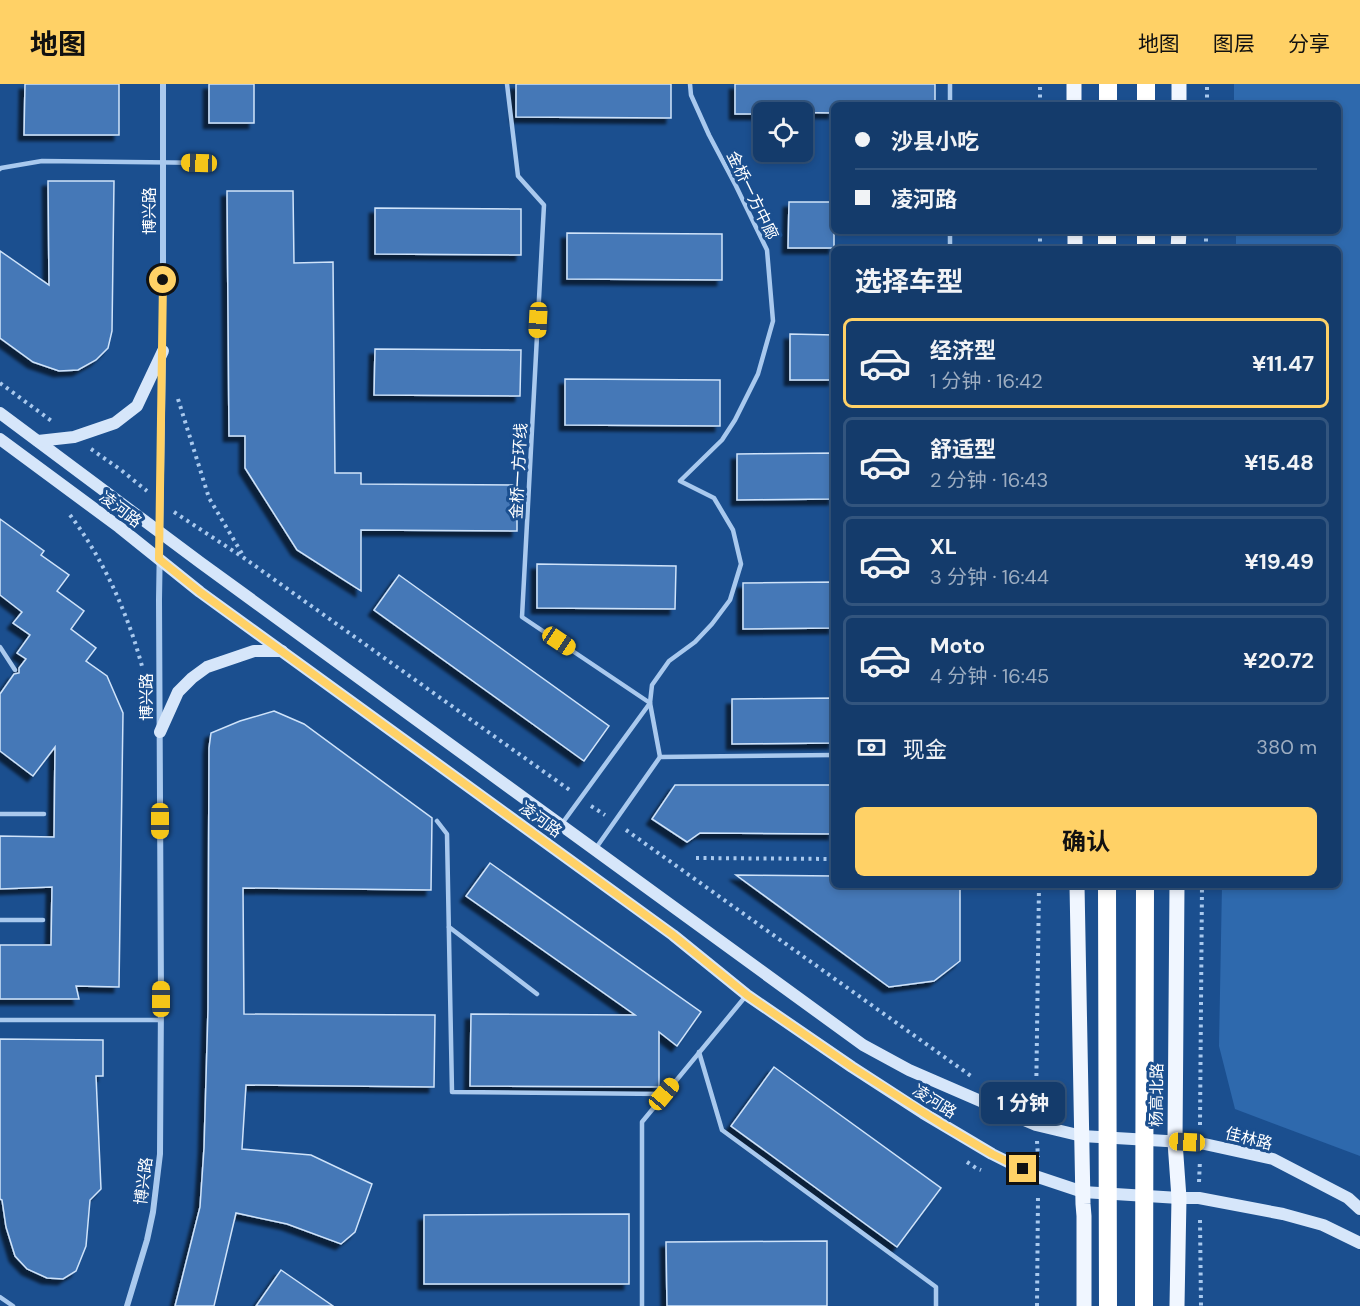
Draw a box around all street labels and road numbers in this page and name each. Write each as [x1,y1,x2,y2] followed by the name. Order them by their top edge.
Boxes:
[722,147,783,243] street label: 金桥一方中廊
[139,187,160,235] street label: 博兴路
[506,423,531,520] street label: 金桥一方环线
[95,487,146,532] street label: 凌河路
[136,673,157,721] street label: 博兴路
[515,797,566,842] street label: 凌河路
[1145,1063,1168,1127] street label: 杨高北路
[909,1080,961,1123] street label: 凌河路
[1223,1122,1275,1154] street label: 佳林路
[130,1156,157,1206] street label: 博兴路

